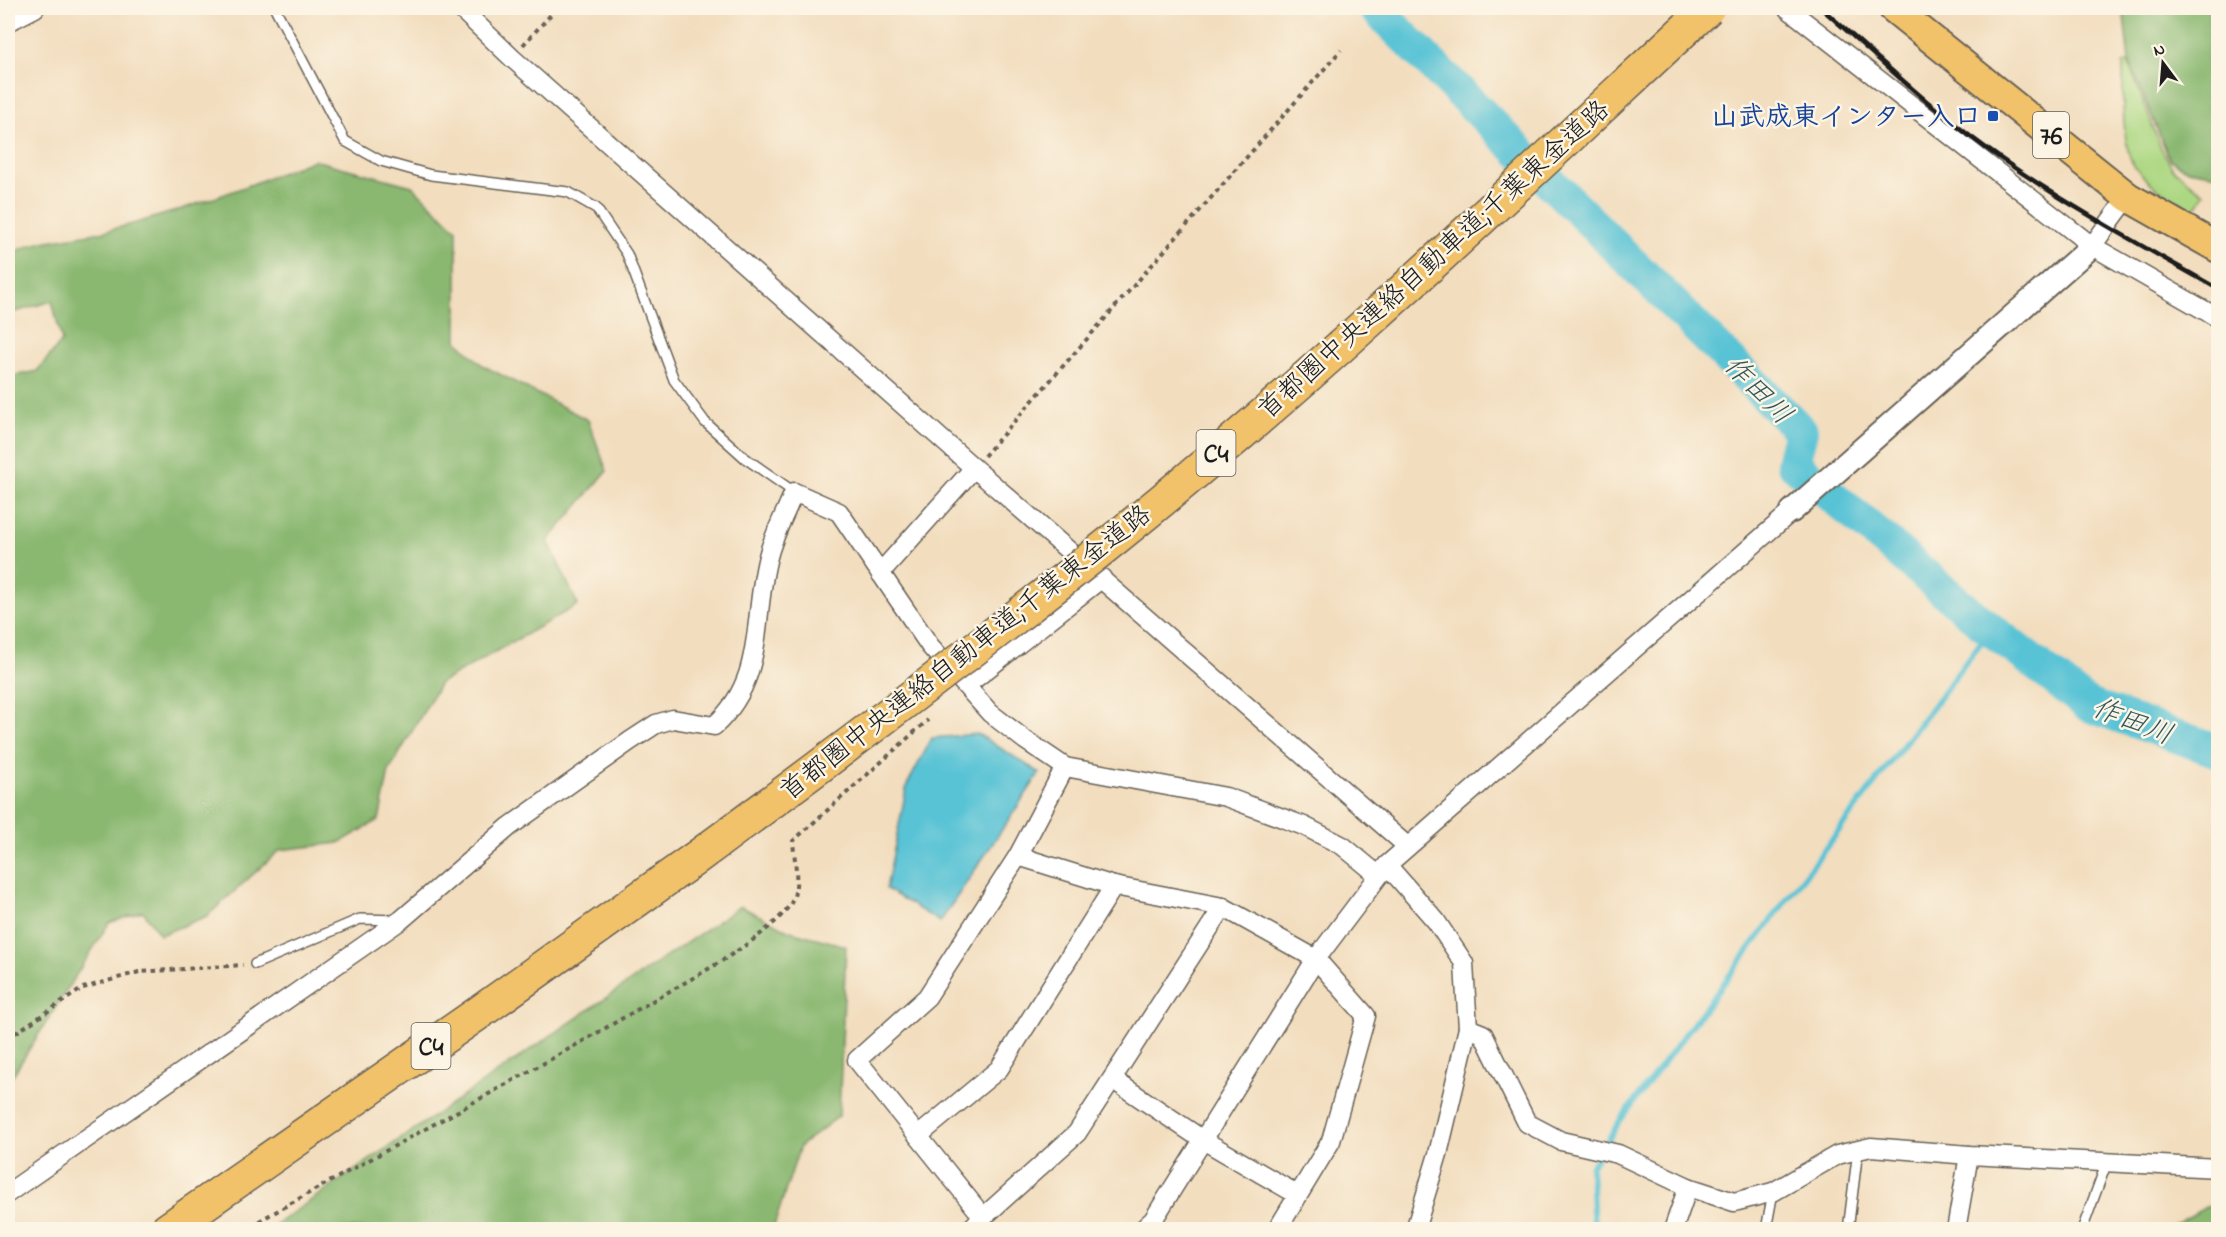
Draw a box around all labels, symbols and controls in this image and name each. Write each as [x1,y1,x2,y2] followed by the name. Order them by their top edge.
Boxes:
[2133,33,2193,93] north arrow
[2151,37,2168,64] text: N
[1250,92,1620,430] street label: 首都圏中央連絡自動車道;千葉東金道路
[1711,99,1981,138] place label: 山武成東インター入口
[1986,109,2000,123] marker: 山武成東インター入口
[2033,112,2069,158] road number: 76
[1712,347,1801,436] water label: 作田川
[1196,430,1236,476] road number: C4
[772,496,1161,812] street label: 首都圏中央連絡自動車道;千葉東金道路
[2085,689,2178,757] water label: 作田川
[412,1023,450,1069] road number: C4

